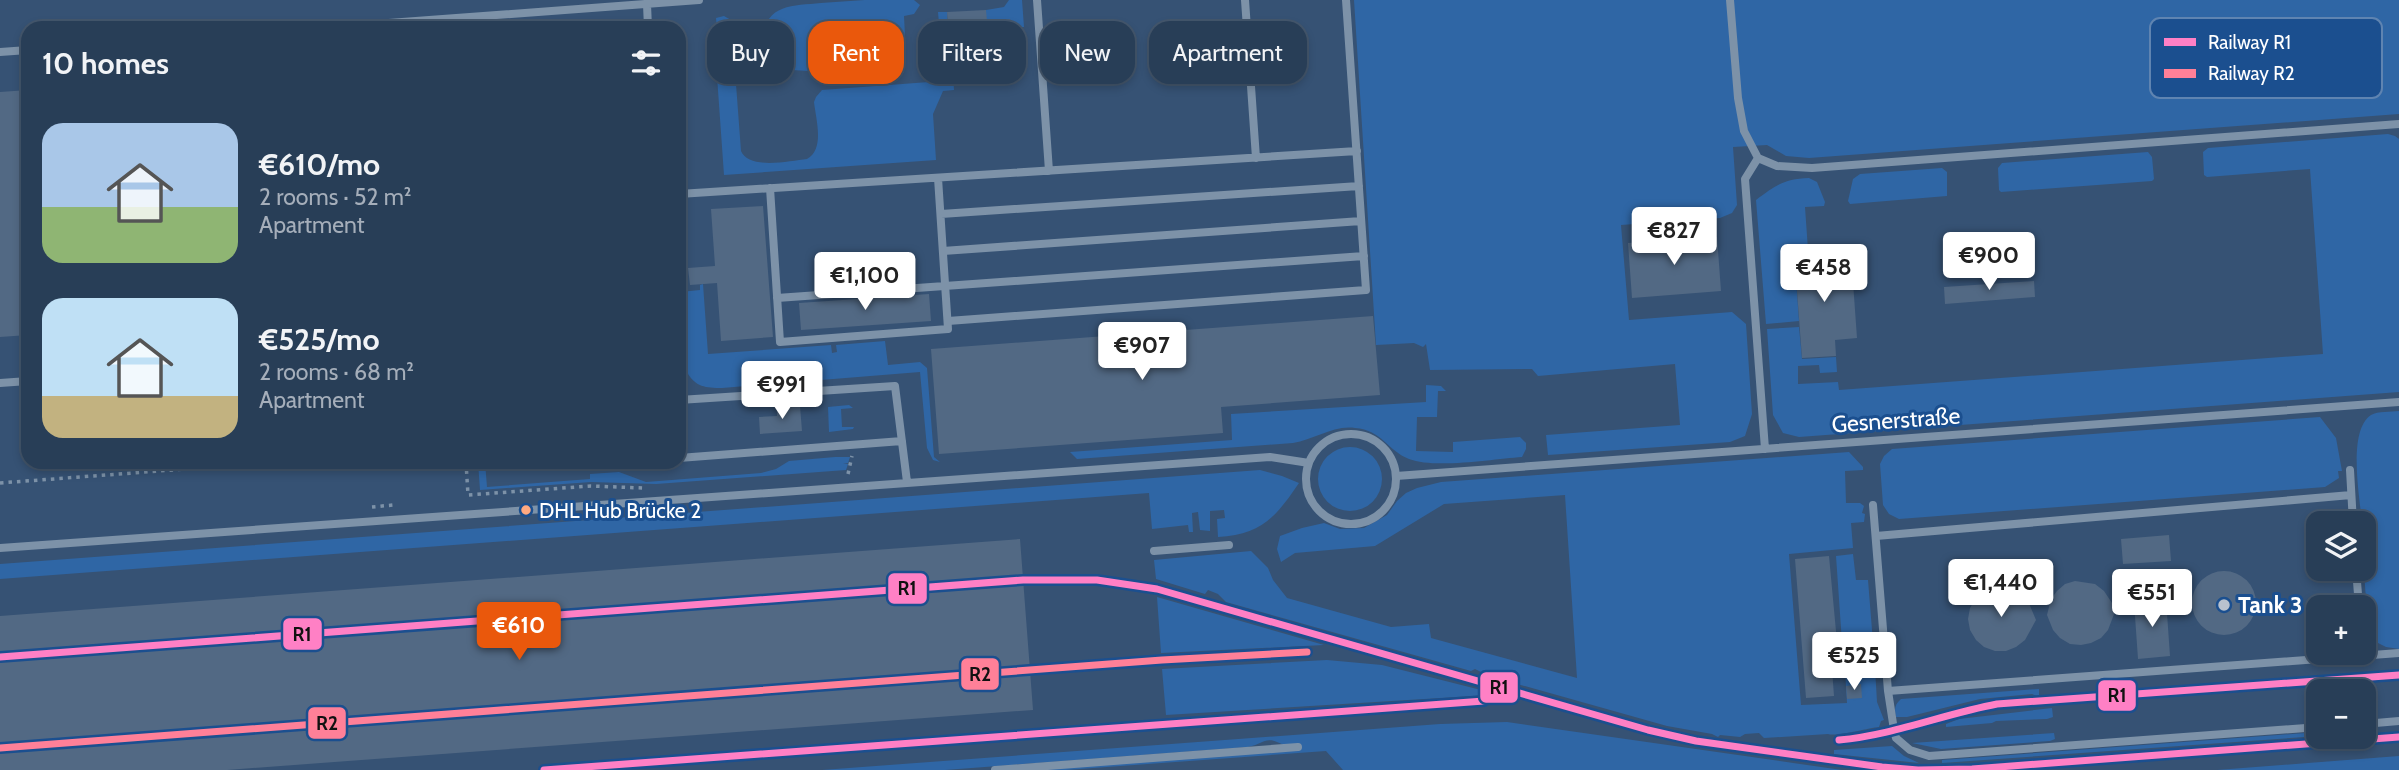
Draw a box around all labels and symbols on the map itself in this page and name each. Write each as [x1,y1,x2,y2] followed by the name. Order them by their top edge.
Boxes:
[2150,18,2382,98] legend
[2208,31,2291,54] text: Railway R1
[2208,62,2295,85] text: Railway R2
[1633,208,1715,267] pin: €827
[1948,232,2030,292] pin: €900
[1783,244,1865,304] pin: €458
[808,252,922,312] pin: €1,100
[1101,322,1183,382] pin: €907
[741,362,823,421] pin: €991
[1831,402,1961,438] street label: Gesnerstraße
[539,498,701,523] place label: DHL Hub Brücke 2
[519,503,533,517] marker: DHL Hub Brücke 2
[1944,560,2058,619] pin: €1,440
[2111,570,2193,629] pin: €551
[887,572,928,605] line badge: R1
[898,577,916,600] text: R1
[2238,591,2302,619] place label: Tank 3
[2216,597,2232,613] marker: Tank 3
[478,602,560,662] pin: €610
[282,617,323,651] line badge: R1
[293,623,311,646] text: R1
[1813,632,1895,692] pin: €525
[960,657,1000,691] line badge: R2
[969,663,991,686] text: R2
[1479,671,1519,704] line badge: R1
[1490,676,1508,699] text: R1
[2097,679,2137,712] line badge: R1
[2108,684,2126,707] text: R1
[307,706,347,740] line badge: R2
[316,712,338,735] text: R2

